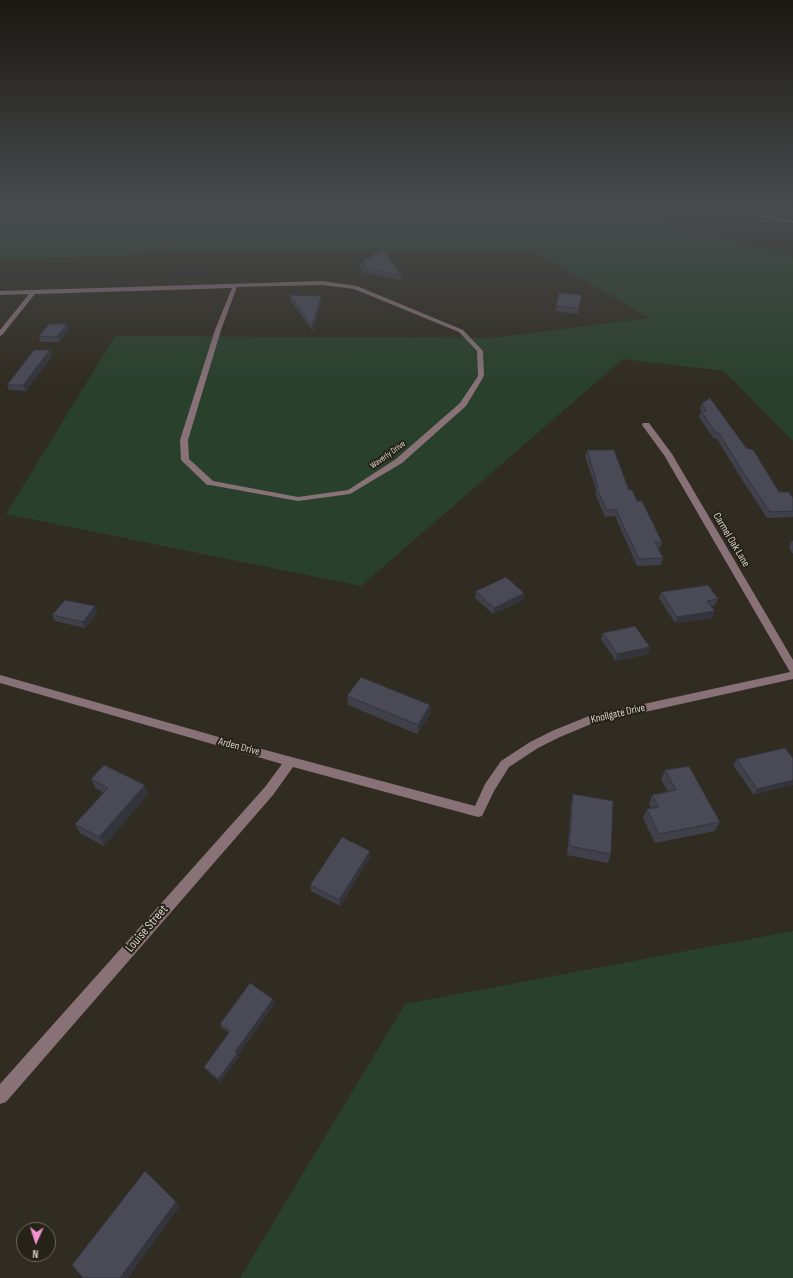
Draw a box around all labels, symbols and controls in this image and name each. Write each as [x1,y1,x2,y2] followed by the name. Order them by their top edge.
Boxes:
[368,439,408,471] street label: Waverly Drive
[710,511,752,569] street label: Carmel Oak Lane
[590,701,646,727] street label: Knollgate Drive
[217,735,261,759] street label: Arden Drive
[122,902,172,956] street label: Louise Street
[16,1222,56,1262] north arrow
[32,1247,39,1260] text: N

